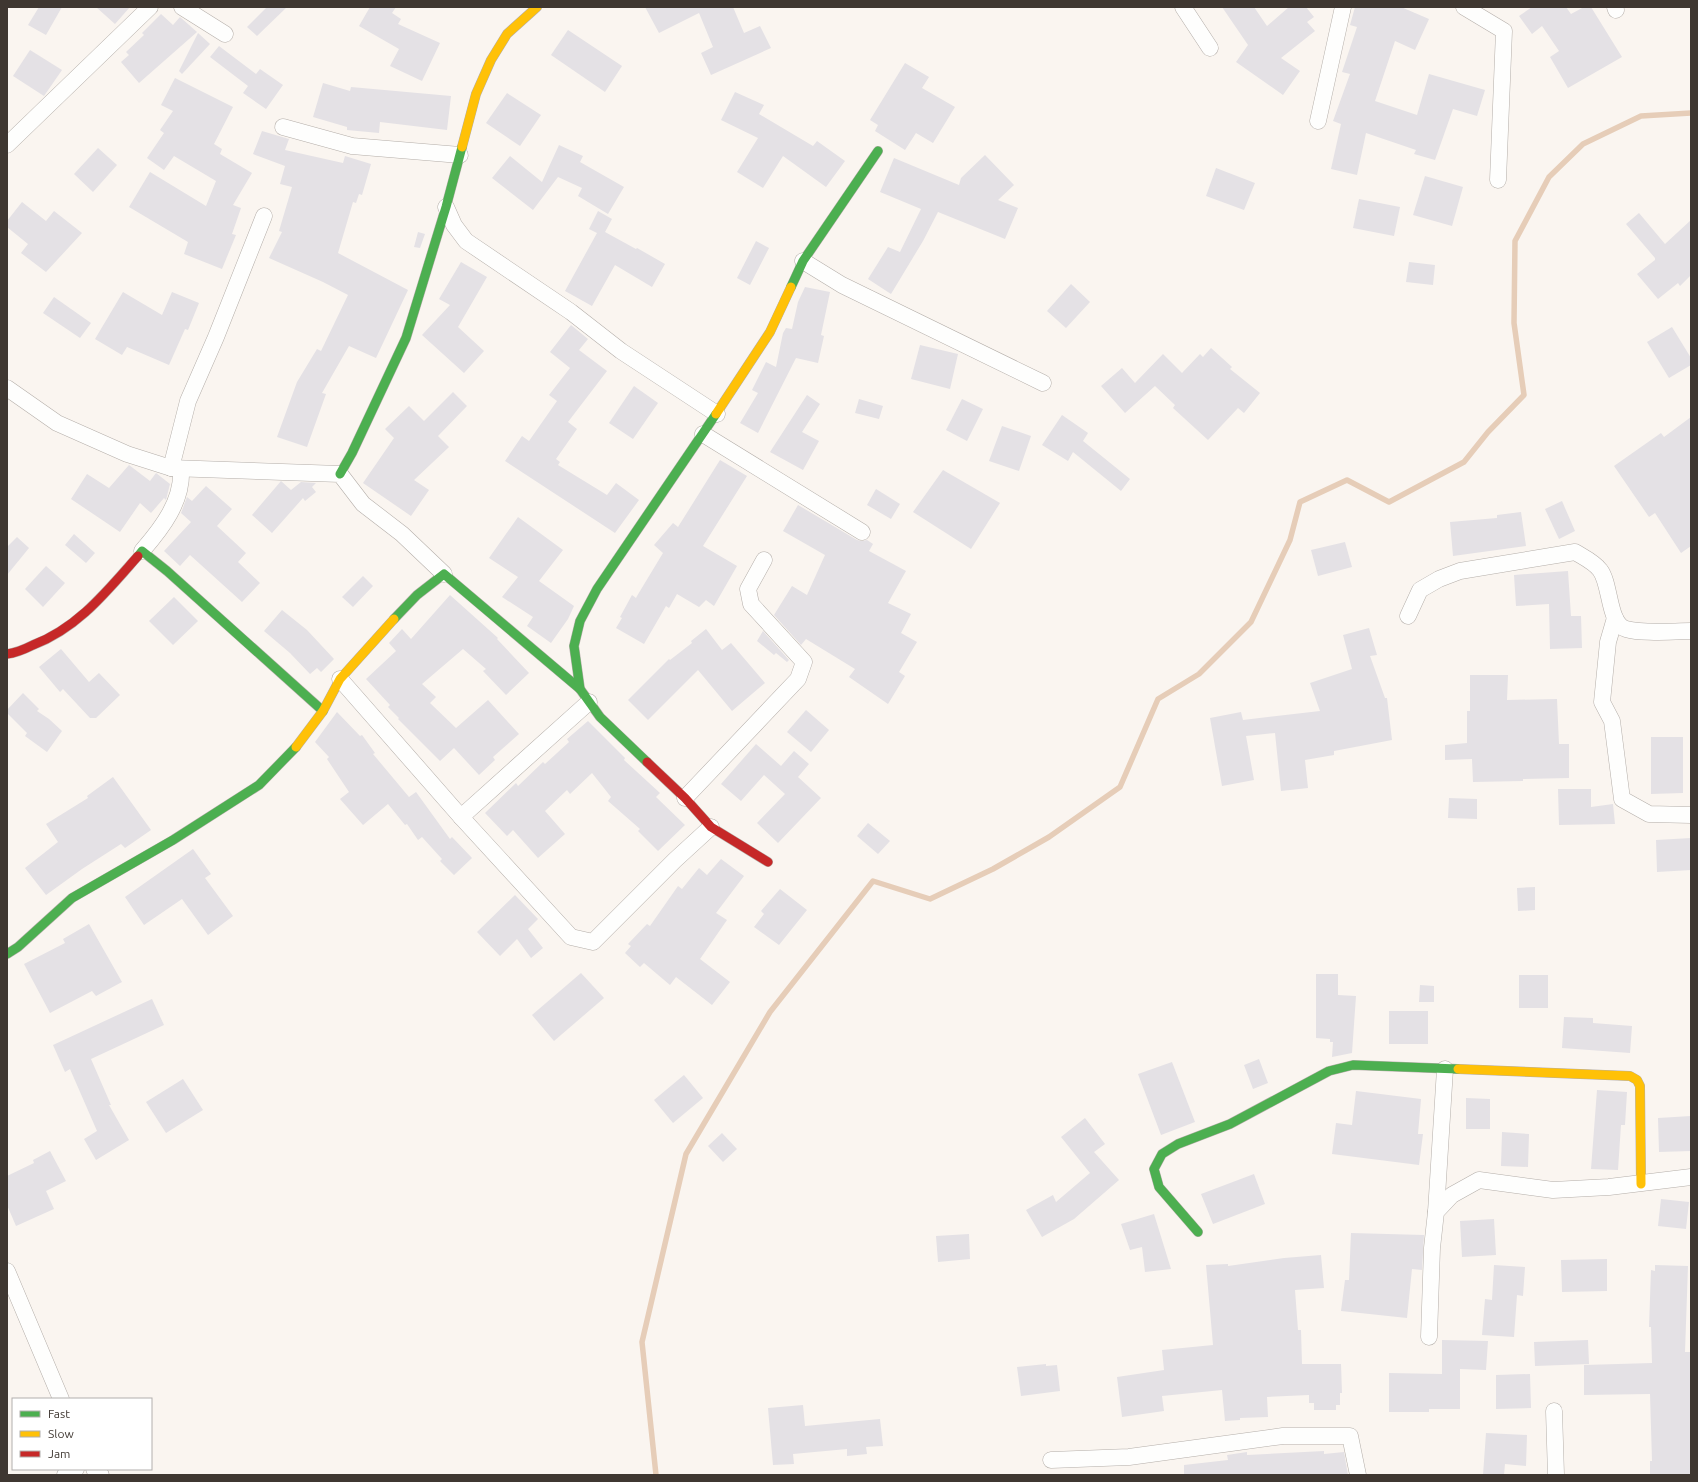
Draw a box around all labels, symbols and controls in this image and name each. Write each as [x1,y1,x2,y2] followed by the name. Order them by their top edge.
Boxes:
[12,1398,152,1470] legend
[48,1407,70,1420] text: Fast
[48,1427,74,1440] text: Slow
[48,1447,70,1460] text: Jam

